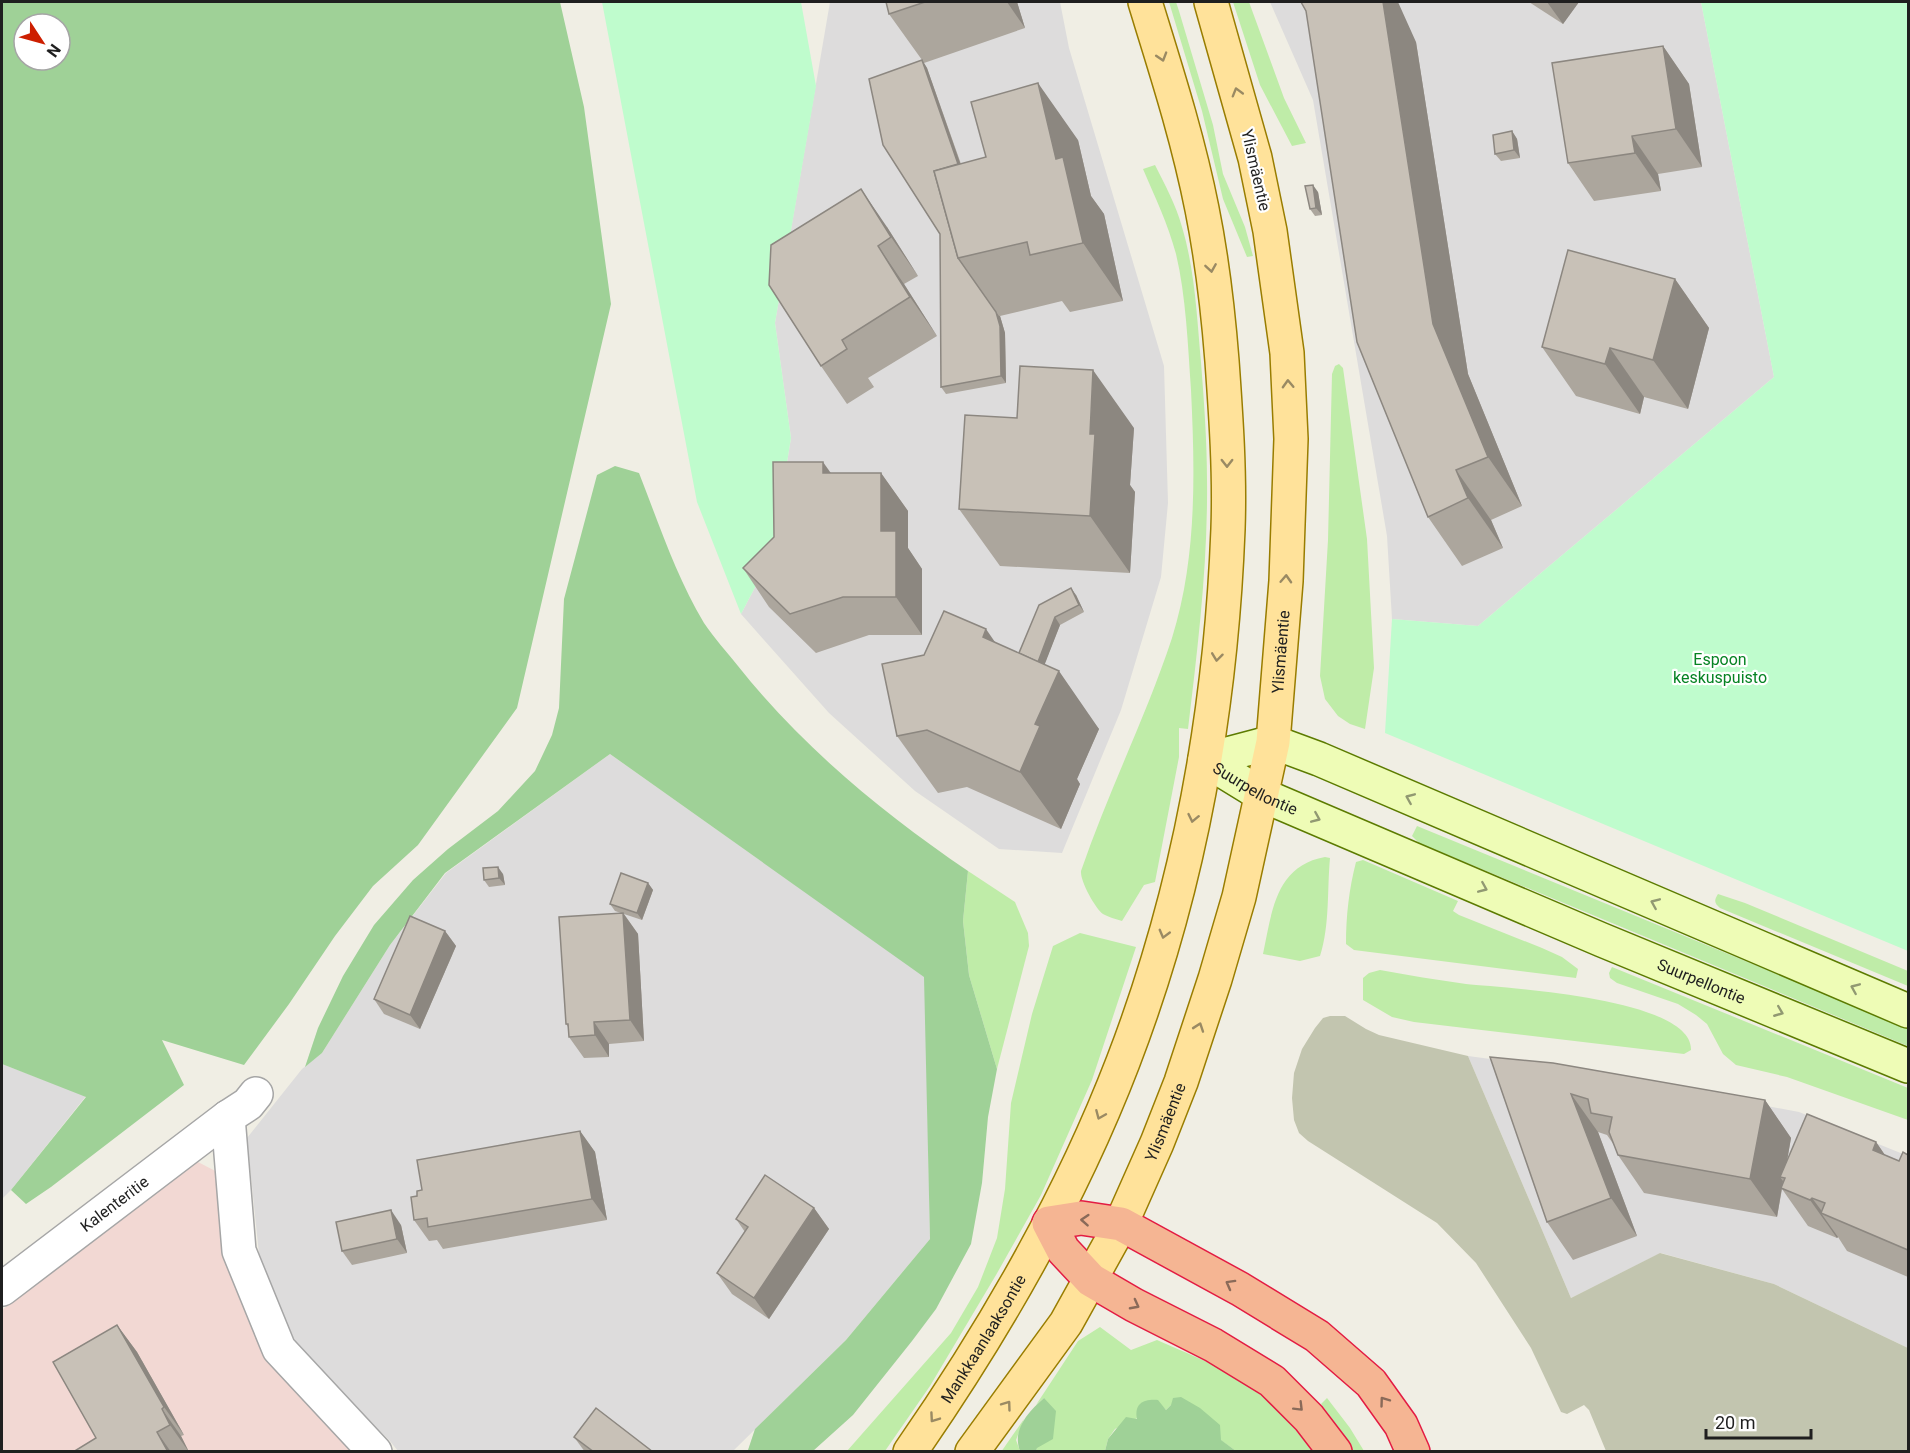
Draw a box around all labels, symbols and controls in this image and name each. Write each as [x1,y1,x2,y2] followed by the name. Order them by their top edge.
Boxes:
[12,12,72,72] north arrow
[43,40,65,61] text: N
[1155,51,1168,62] one-way arrow
[1232,87,1244,98] one-way arrow
[1237,127,1275,213] street label: Ylismäentie
[1205,264,1217,273] one-way arrow
[1282,380,1295,389] one-way arrow
[1221,458,1233,467] one-way arrow
[1280,575,1293,584] one-way arrow
[1267,610,1293,694] street label: Ylismäentie
[1673,650,1767,687] park label: Espoon keskuspuisto
[1212,653,1224,662] one-way arrow
[1210,758,1301,819] street label: Suurpellontie
[1406,794,1417,806] one-way arrow
[1310,811,1321,823] one-way arrow
[1187,812,1200,822] one-way arrow
[1476,881,1487,893] one-way arrow
[1650,898,1661,910] one-way arrow
[1159,928,1171,939] one-way arrow
[1655,954,1748,1007] street label: Suurpellontie
[1850,983,1861,995] one-way arrow
[1772,1005,1783,1017] one-way arrow
[1192,1022,1205,1033] one-way arrow
[1141,1080,1189,1164] street label: Ylismäentie
[1095,1109,1107,1120] one-way arrow
[76,1172,152,1236] street label: Kalenteritie
[1081,1213,1090,1226] one-way arrow
[936,1271,1030,1406] street label: Mankkaanlaaksontie
[1226,1280,1236,1291] one-way arrow
[1128,1298,1139,1309] one-way arrow
[1380,1397,1391,1408] one-way arrow
[1000,1400,1011,1411] one-way arrow
[1292,1401,1303,1411] one-way arrow
[1706,1402,1811,1440] scale bar
[930,1411,941,1422] one-way arrow
[1715,1412,1755,1433] text: 20 m

